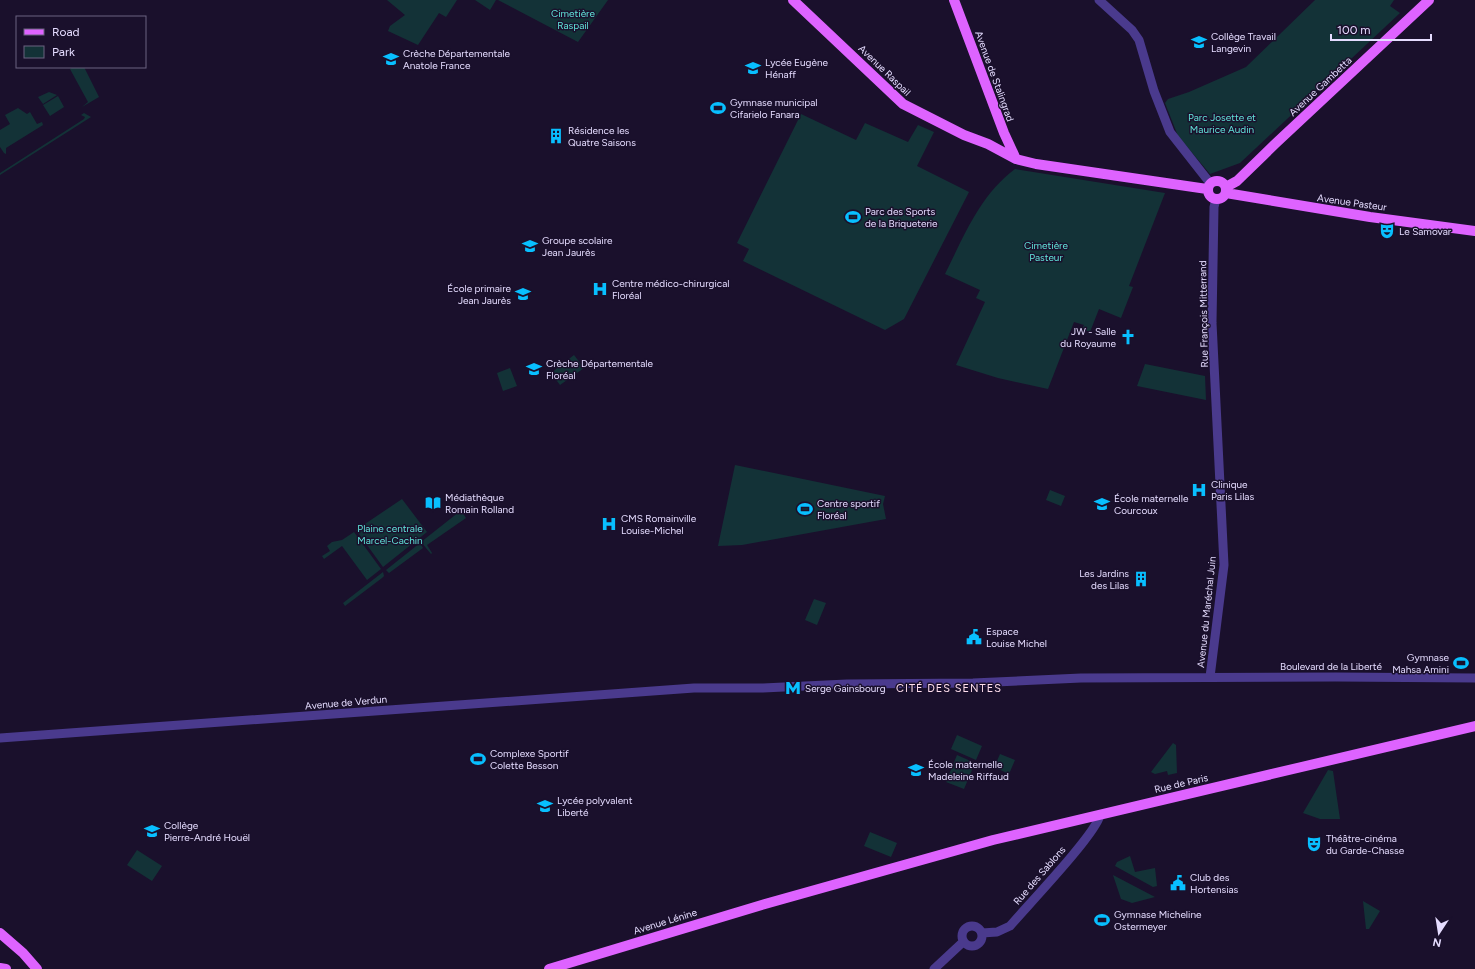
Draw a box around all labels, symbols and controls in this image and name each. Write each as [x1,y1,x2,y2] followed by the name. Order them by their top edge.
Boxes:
[551,7,595,32] park label: Cimetière Raspail
[16,16,146,68] legend
[1331,16,1431,42] scale bar
[1337,23,1371,37] text: 100 m
[52,25,80,39] text: Road
[972,29,1017,123] street label: Avenue de Stalingrad
[1211,30,1276,55] place label: Collège Travail Langevin
[1190,33,1208,51] school or university icon: Collège Travail Langevin
[856,42,914,99] street label: Avenue Raspail
[52,45,75,59] text: Park
[403,47,511,72] place label: Crèche Départementale Anatole France
[382,50,400,68] school or university icon: Crèche Départementale Anatole France
[1286,54,1355,119] street label: Avenue Gambetta
[765,56,829,81] place label: Lycée Eugène Hénaff
[744,59,762,77] school or university icon: Lycée Eugène Hénaff
[730,96,818,121] place label: Gymnase municipal Cifarielo Fanara
[709,99,727,117] sports icon: Gymnase municipal Cifarielo Fanara
[1188,111,1256,136] park label: Parc Josette et Maurice Audin
[568,124,636,149] place label: Résidence les Quatre Saisons
[547,127,565,145] building icon: Résidence les Quatre Saisons
[1316,191,1388,214] street label: Avenue Pasteur
[865,205,938,230] place label: Parc des Sports de la Briqueterie
[844,208,862,226] sports icon: Parc des Sports de la Briqueterie
[1378,222,1396,240] theatre icon: Le Samovar
[1399,225,1452,238] place label: Le Samovar
[542,234,613,259] place label: Groupe scolaire Jean Jaurès
[521,237,539,255] school or university icon: Groupe scolaire Jean Jaurès
[1024,239,1068,264] park label: Cimetière Pasteur
[1196,260,1211,368] street label: Rue François Mitterrand
[612,277,729,302] place label: Centre médico-chirurgical Floréal
[591,280,609,298] hospital icon: Centre médico-chirurgical Floréal
[447,282,512,307] place label: École primaire Jean Jaurès
[514,285,532,303] school or university icon: École primaire Jean Jaurès
[1060,325,1117,350] place label: JW - Salle du Royaume
[1119,328,1137,346] church icon: JW - Salle du Royaume
[546,357,654,382] place label: Crèche Départementale Floréal
[525,360,543,378] school or university icon: Crèche Départementale Floréal
[1211,478,1254,503] place label: Clinique Paris Lilas
[1190,481,1208,499] hospital icon: Clinique Paris Lilas
[445,491,514,516] place label: Médiathèque Romain Rolland
[1114,492,1189,517] place label: École maternelle Courcoux
[424,494,442,512] library icon: Médiathèque Romain Rolland
[1093,495,1111,513] school or university icon: École maternelle Courcoux
[817,497,880,522] place label: Centre sportif Floréal
[796,500,814,518] sports icon: Centre sportif Floréal
[621,512,697,537] place label: CMS Romainville Louise-Michel
[600,515,618,533] hospital icon: CMS Romainville Louise-Michel
[357,522,423,547] park label: Plaine centrale Marcel-Cachin
[1194,555,1219,668] street label: Avenue du Maréchal Juin
[1079,567,1129,592] place label: Les Jardins des Lilas
[1132,570,1150,588] building icon: Les Jardins des Lilas
[986,625,1047,650] place label: Espace Louise Michel
[965,628,983,646] public building icon: Espace Louise Michel
[1392,651,1450,676] place label: Gymnase Mahsa Amini
[1452,654,1470,672] sports icon: Gymnase Mahsa Amini
[1280,660,1382,673] street label: Boulevard de la Liberté
[784,679,802,697] metro station icon: Serge Gainsbourg
[805,682,886,695] place label: Serge Gainsbourg
[896,682,1002,695] district label: CITÉ DES SENTES
[304,692,388,713] street label: Avenue de Verdun
[490,747,569,772] place label: Complexe Sportif Colette Besson
[469,750,487,768] sports icon: Complexe Sportif Colette Besson
[928,758,1009,783] place label: École maternelle Madeleine Riffaud
[907,761,925,779] school or university icon: École maternelle Madeleine Riffaud
[1153,771,1210,796] street label: Rue de Paris
[557,794,633,819] place label: Lycée polyvalent Liberté
[536,797,554,815] school or university icon: Lycée polyvalent Liberté
[164,819,250,844] place label: Collège Pierre-André Houël
[143,822,161,840] school or university icon: Collège Pierre-André Houël
[1326,832,1405,857] place label: Théâtre-cinéma du Garde-Chasse
[1305,835,1323,853] theatre icon: Théâtre-cinéma du Garde-Chasse
[1010,843,1069,907] street label: Rue des Sablons
[1190,871,1239,896] place label: Club des Hortensias
[1169,874,1187,892] public building icon: Club des Hortensias
[632,905,699,937] street label: Avenue Lénine
[1114,908,1202,933] place label: Gymnase Micheline Ostermeyer
[1093,911,1111,929] sports icon: Gymnase Micheline Ostermeyer
[1419,913,1459,953] north arrow
[1432,935,1443,950] text: N

